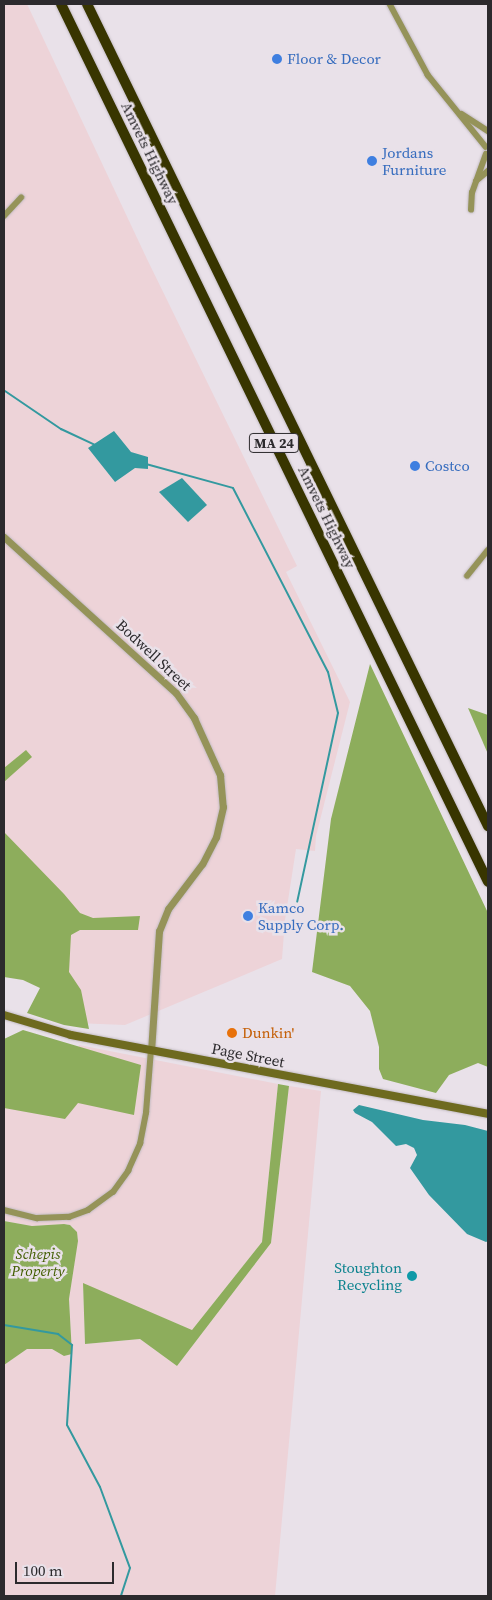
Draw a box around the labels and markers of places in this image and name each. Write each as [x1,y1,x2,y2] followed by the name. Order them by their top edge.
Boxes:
[287,50,381,68] place label: Floor & Decor
[271,53,283,65] marker: Floor & Decor
[382,143,446,178] place label: Jordans Furniture
[366,155,378,167] marker: Jordans Furniture
[425,457,470,475] place label: Costco
[409,460,421,472] marker: Costco
[258,898,344,933] place label: Kamco Supply Corp.
[242,910,254,922] marker: Kamco Supply Corp.
[242,1024,294,1042] place label: Dunkin'
[226,1027,238,1039] marker: Dunkin'
[334,1258,402,1293] place label: Stoughton Recycling
[406,1270,418,1282] marker: Stoughton Recycling

